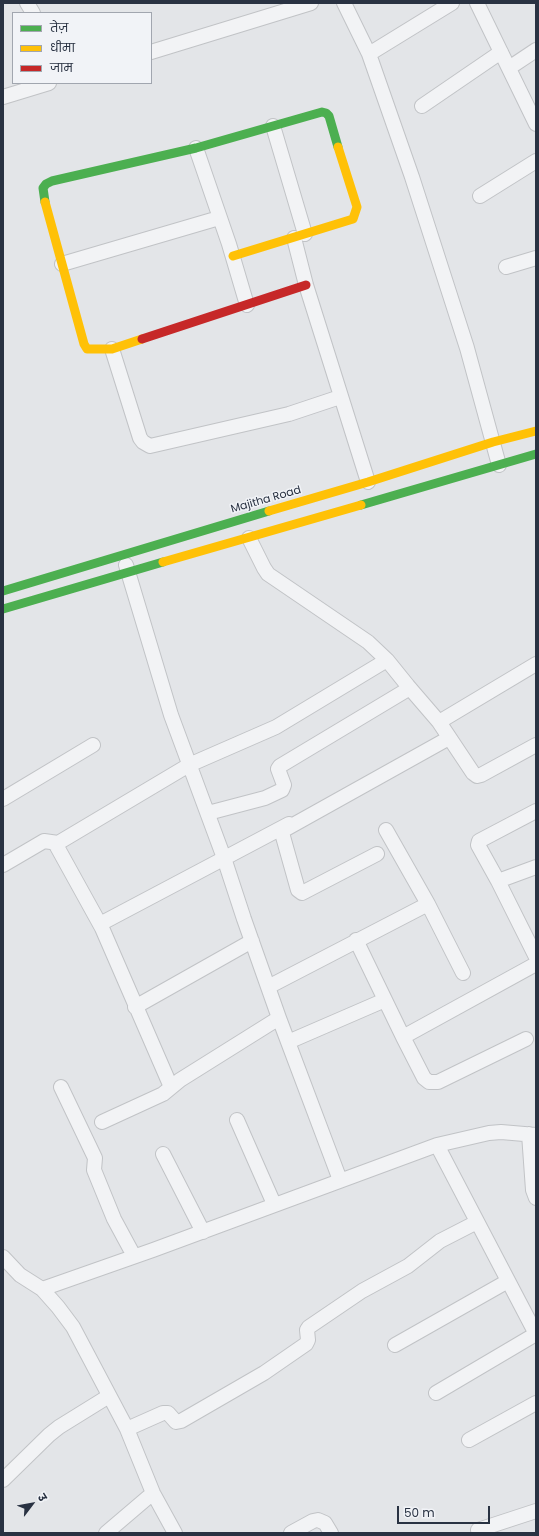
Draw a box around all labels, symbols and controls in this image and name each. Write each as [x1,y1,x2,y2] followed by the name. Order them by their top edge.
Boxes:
[12,12,152,84] legend
[50,19,68,36] text: तेज़
[50,39,75,56] text: धीमा
[50,59,73,76] text: जाम
[229,484,303,516] street label: Majitha Road
[12,1484,52,1524] north arrow
[34,1491,51,1505] text: उ
[399,1498,492,1524] scale bar
[404,1504,435,1521] text: 50 m

